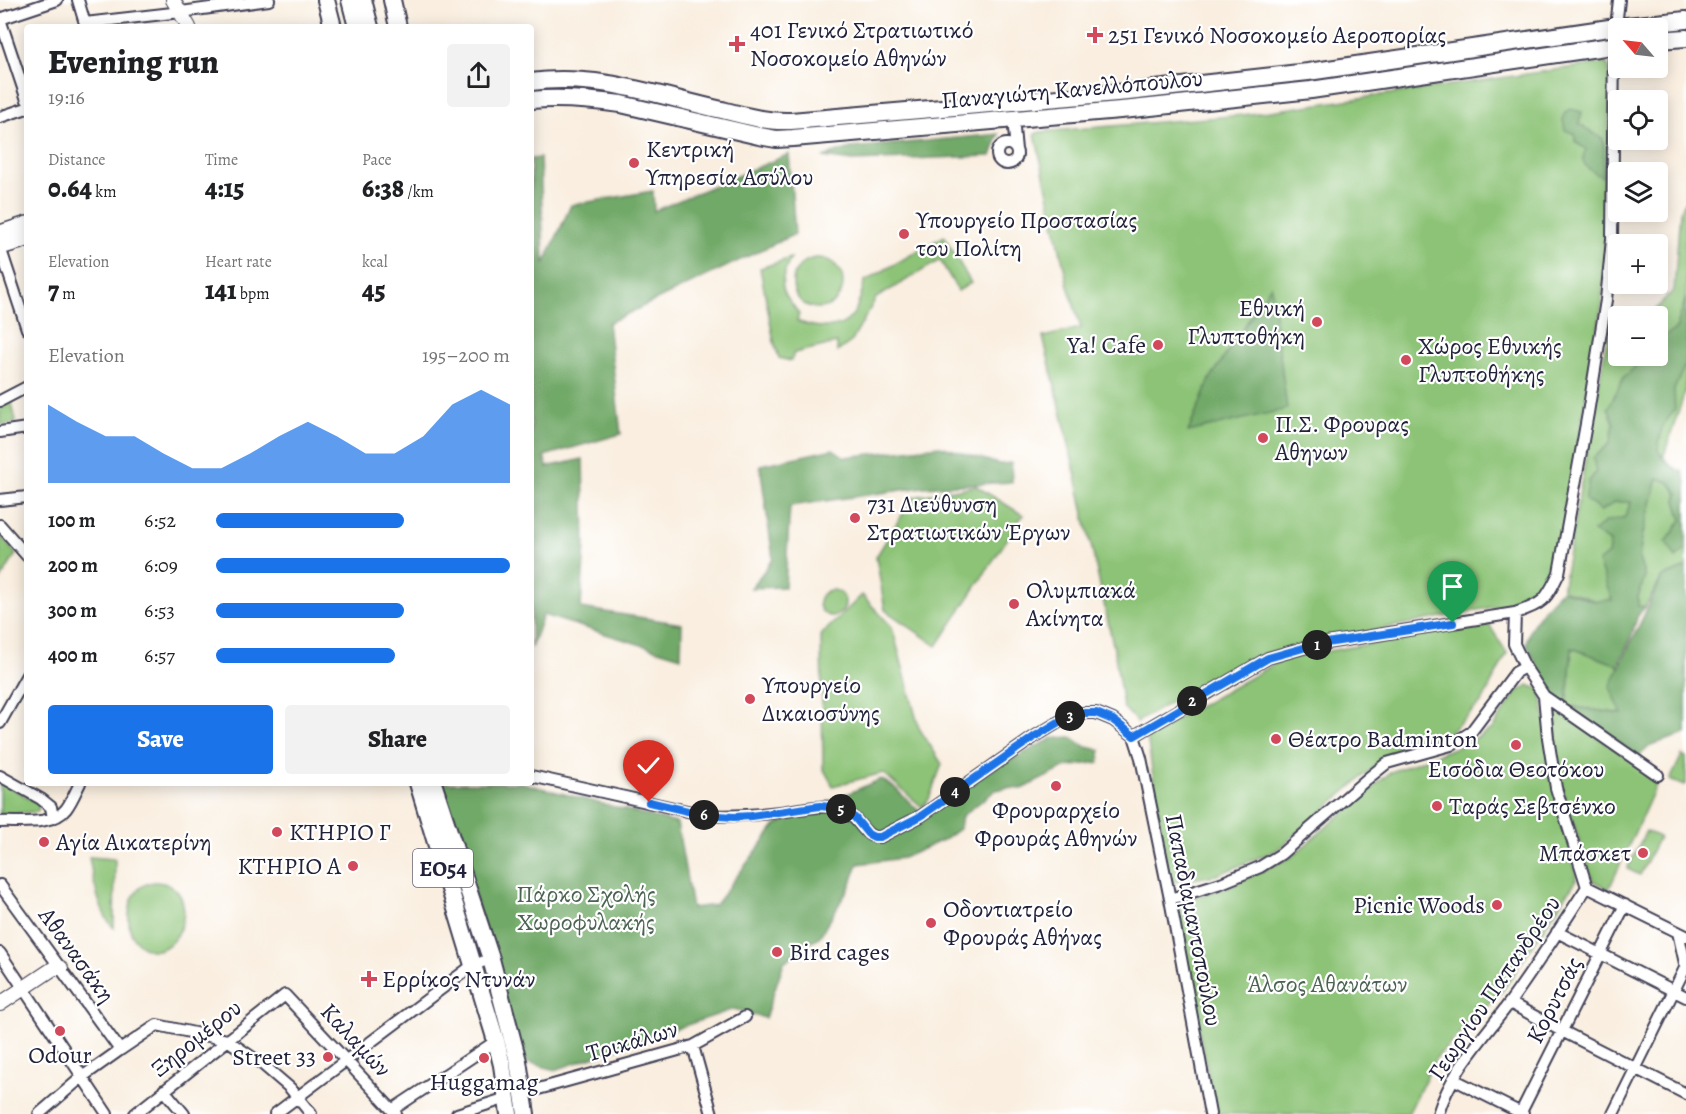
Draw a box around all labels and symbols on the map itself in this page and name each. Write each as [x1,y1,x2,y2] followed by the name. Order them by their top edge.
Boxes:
[750,14,974,74] place label: 401 Γενικό Στρατιωτικό Νοσοκομείο Αθηνών
[1608,18,1668,78] north arrow
[1108,19,1446,51] place label: 251 Γενικό Νοσοκομείο Αεροπορίας
[1086,26,1104,44] marker: 251 Γενικό Νοσοκομείο Αεροπορίας
[728,35,746,53] marker: 401 Γενικό Στρατιωτικό Νοσοκομείο Αθηνών
[940,62,1204,116] street label: Παναγιώτη Κανελλόπουλου
[645,133,813,193] place label: Κεντρική Υπηρεσία Ασύλου
[627,156,641,170] marker: Κεντρική Υπηρεσία Ασύλου
[915,204,1137,264] place label: Υπουργείο Προστασίας του Πολίτη
[897,227,911,241] marker: Υπουργείο Προστασίας του Πολίτη
[1187,292,1305,352] place label: Εθνική Γλυπτοθήκη
[1310,315,1324,329] marker: Εθνική Γλυπτοθήκη
[1066,329,1146,361] place label: Ya! Cafe
[1418,330,1562,390] place label: Χώρος Εθνικής Γλυπτοθήκης
[1151,338,1165,352] marker: Ya! Cafe
[1399,353,1413,367] marker: Χώρος Εθνικής Γλυπτοθήκης
[1274,408,1409,468] place label: Π.Σ. Φρουρας Αθηνων
[1256,431,1270,445] marker: Π.Σ. Φρουρας Αθηνων
[867,488,1070,548] place label: 731 Διεύθυνση Στρατιωτικών Έργων
[848,511,862,525] marker: 731 Διεύθυνση Στρατιωτικών Έργων
[1427,561,1478,623] pin
[1025,574,1136,634] place label: Ολυμπιακά Ακίνητα
[1007,597,1021,611] marker: Ολυμπιακά Ακίνητα
[1302,630,1332,660] pin: 1
[761,669,880,729] place label: Υπουργείο Δικαιοσύνης
[1177,686,1207,716] pin: 2
[743,692,757,706] marker: Υπουργείο Δικαιοσύνης
[1055,701,1085,731] pin: 3
[1288,723,1478,755] place label: Θέατρο Badminton
[1269,732,1283,746] marker: Θέατρο Badminton
[1509,738,1523,752] marker: Εισόδια Θεοτόκου
[623,740,674,802] pin
[1428,753,1604,785] place label: Εισόδια Θεοτόκου
[940,777,970,807] pin: 4
[1049,779,1063,793] marker: Φρουραρχείο Φρουράς Αθηνών
[1449,790,1616,822] place label: Ταράς Σεβτσένκο
[826,794,856,824] pin: 5
[975,794,1138,854] place label: Φρουραρχείο Φρουράς Αθηνών
[1430,799,1444,813] marker: Ταράς Σεβτσένκο
[689,800,719,830] pin: 6
[1158,811,1230,1029] street label: Παπαδιαμαντοπούλου
[289,816,391,848] place label: ΚΤΗΡΙΟ Γ
[270,825,284,839] marker: ΚΤΗΡΙΟ Γ
[55,826,212,858] place label: Αγία Αικατερίνη
[37,835,51,849] marker: Αγία Αικατερίνη
[1539,837,1631,869] place label: Μπάσκετ
[1636,846,1650,860] marker: Μπάσκετ
[413,849,473,887] road number: ΕΟ54
[237,850,342,882] place label: ΚΤΗΡΙΟ Α
[346,859,360,873] marker: ΚΤΗΡΙΟ Α
[516,878,656,938] park label: Πάρκο Σχολής Χωροφυλακής
[1353,889,1485,921] place label: Picnic Woods
[1420,889,1568,1087] street label: Γεωργίου Παπανδρέου
[943,893,1102,953] place label: Οδοντιατρείο Φρουράς Αθήνας
[1490,898,1504,912] marker: Picnic Woods
[31,900,123,1009] street label: Αθανασάκη
[924,916,938,930] marker: Οδοντιατρείο Φρουράς Αθήνας
[789,936,890,968] place label: Bird cages
[770,945,784,959] marker: Bird cages
[1519,951,1589,1049] street label: Κορυτσάς
[382,963,535,995] place label: Ερρίκος Ντυνάν
[1247,968,1407,1000] park label: Άλσος Αθανάτων
[360,970,378,988] marker: Ερρίκος Ντυνάν
[144,992,248,1084] street label: Ξηρομέρου
[313,996,399,1084] street label: Καλαμών
[583,1013,682,1069] street label: Τρικάλων
[53,1024,67,1038] marker: Odour
[28,1039,92,1071] place label: Odour
[232,1041,316,1073] place label: Street 33
[321,1050,335,1064] marker: Street 33
[477,1051,491,1065] marker: Huggamag
[429,1066,539,1098] place label: Huggamag

